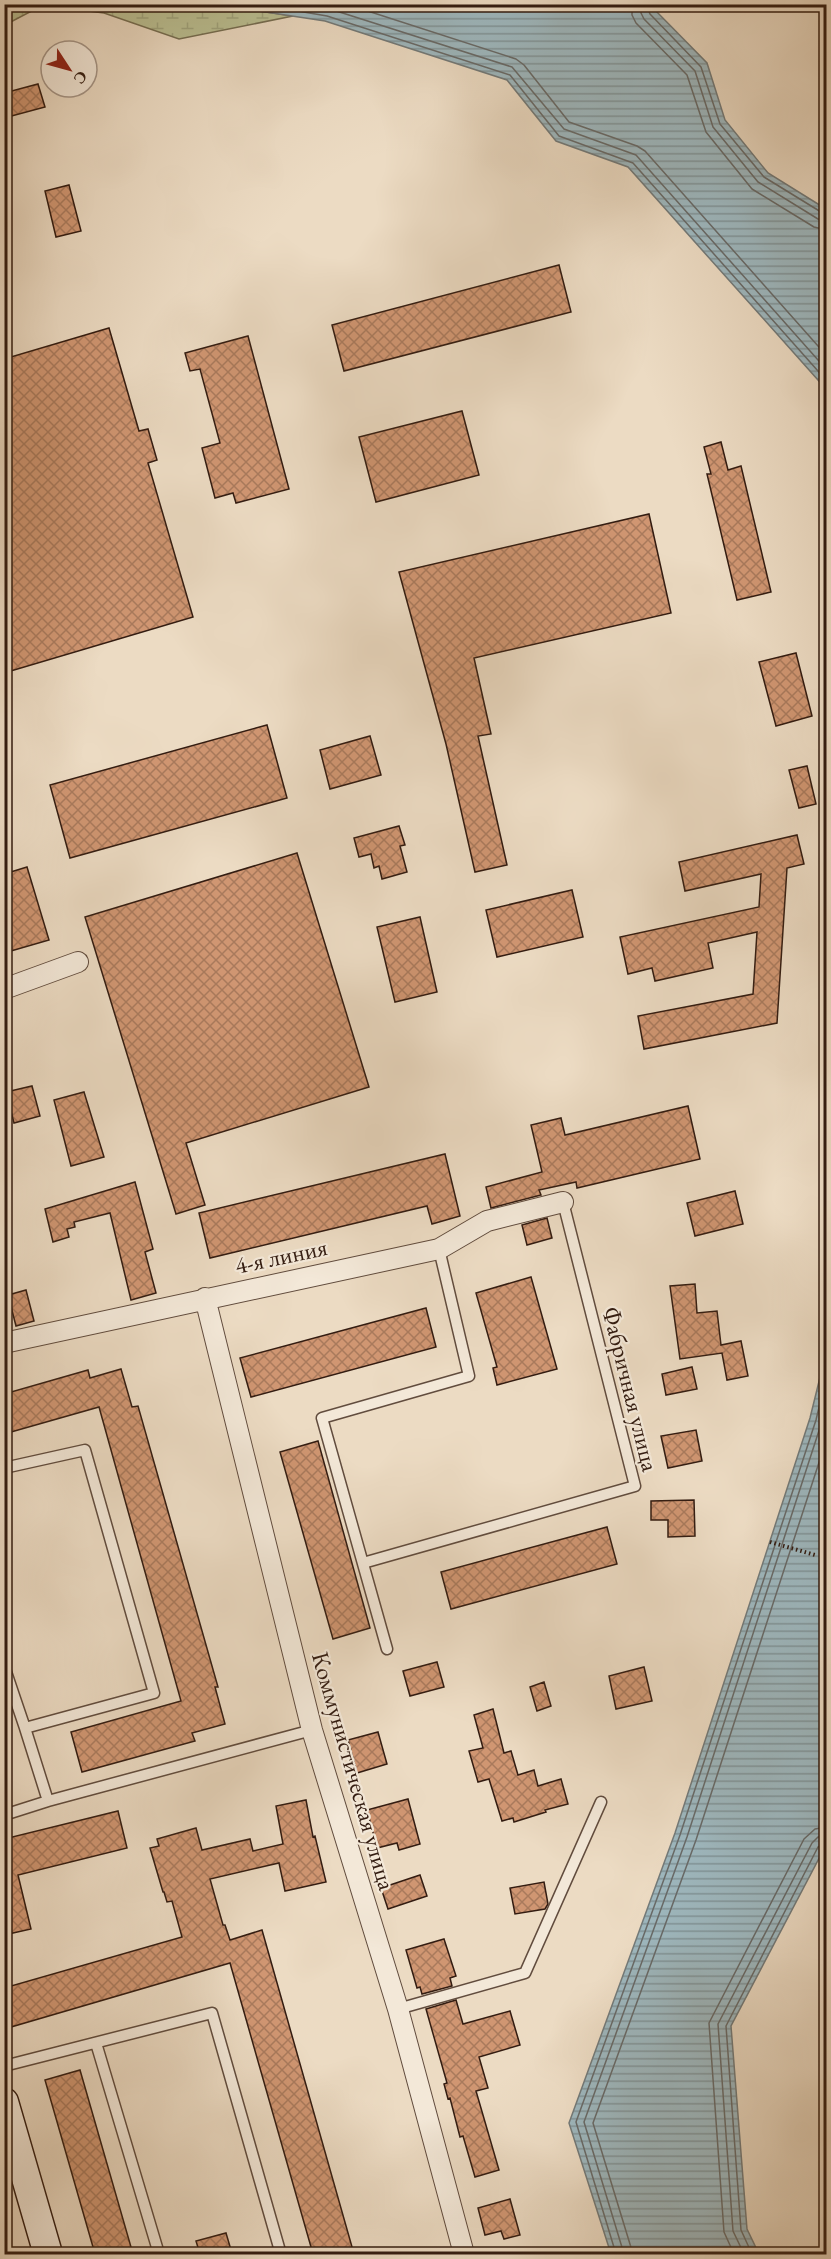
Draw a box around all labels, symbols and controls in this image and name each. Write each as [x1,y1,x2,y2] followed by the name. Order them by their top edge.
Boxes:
[39,39,99,99] north arrow
[69,67,93,88] text: С
[232,1231,330,1281] street label: 4-я линия
[596,1304,667,1475] street label: Фабричная улица
[305,1648,403,1894] street label: Коммунистическая улица

